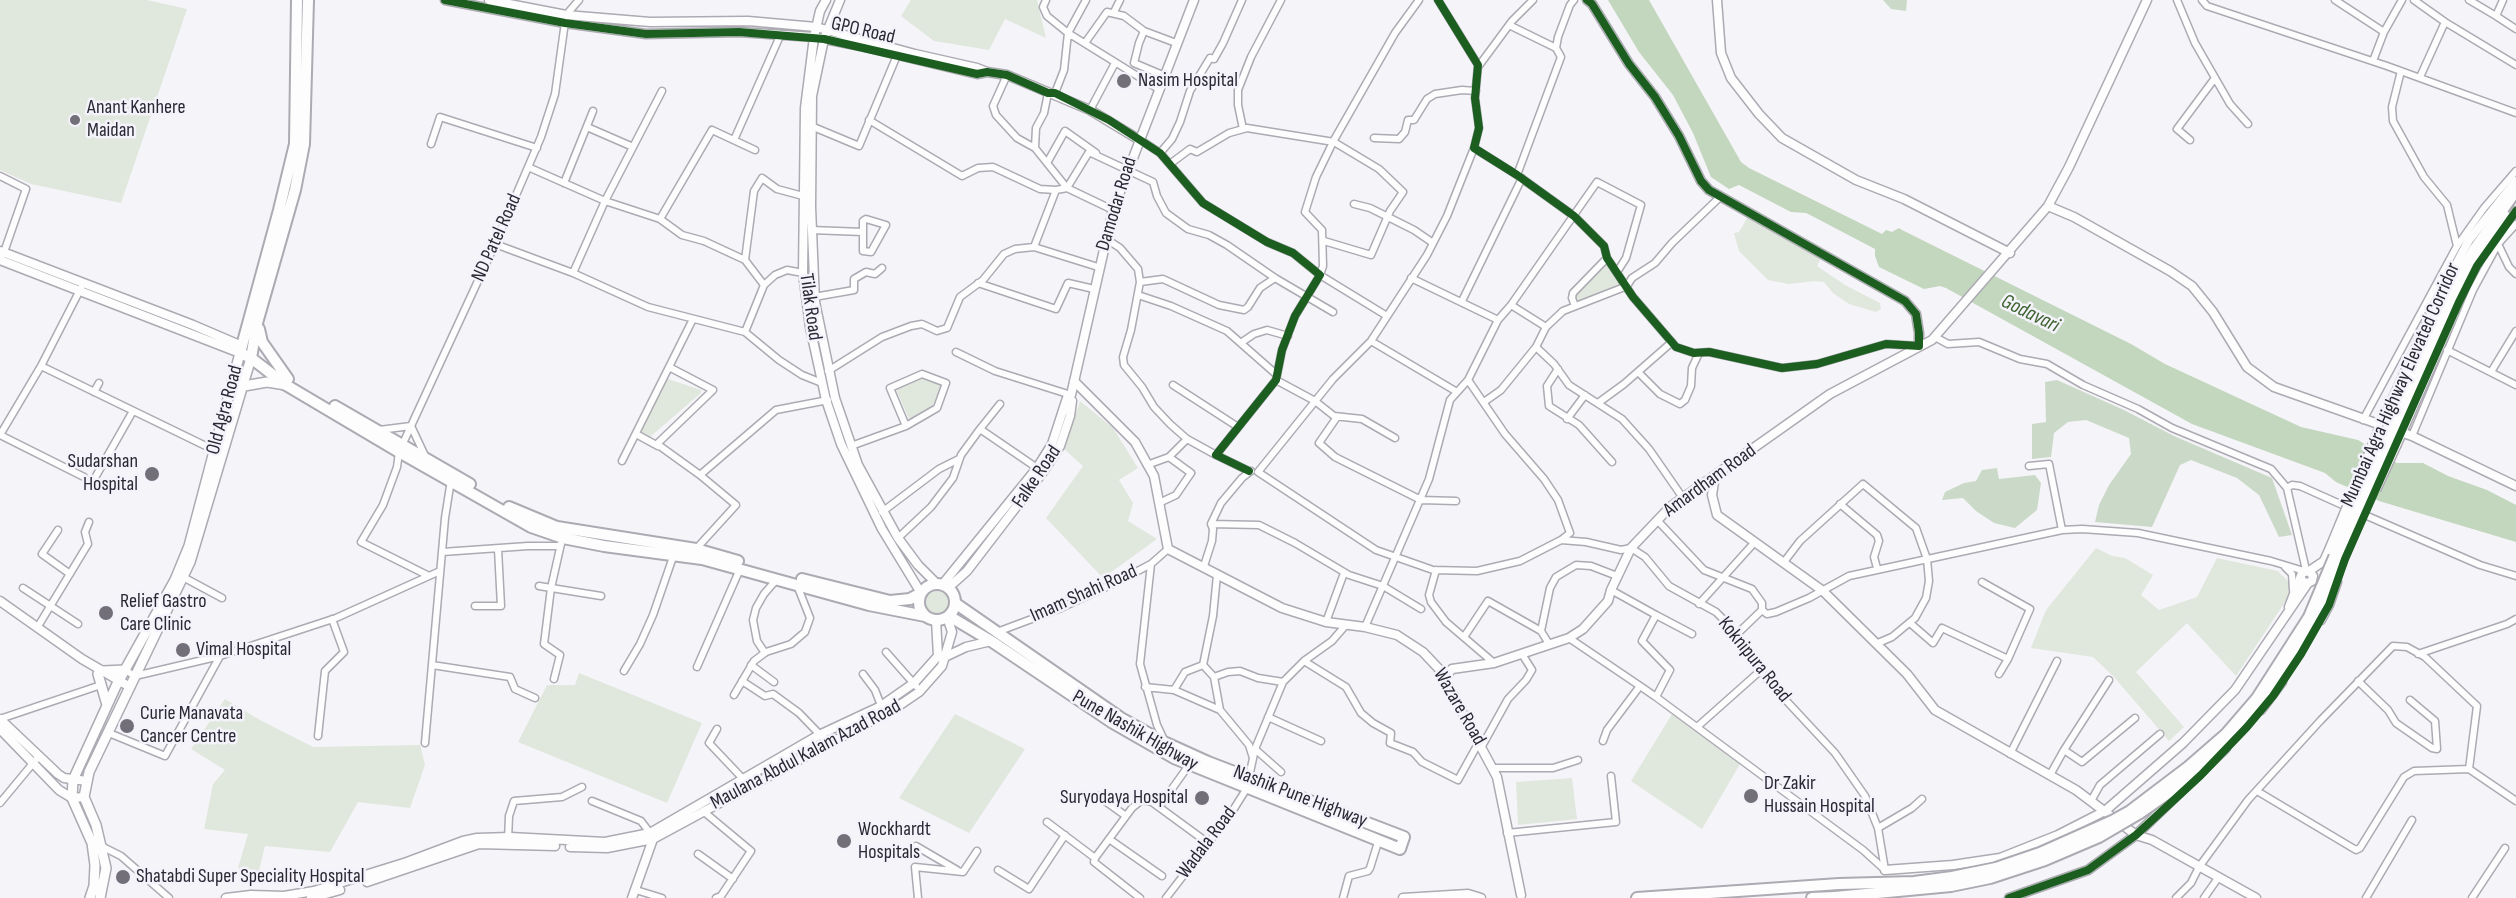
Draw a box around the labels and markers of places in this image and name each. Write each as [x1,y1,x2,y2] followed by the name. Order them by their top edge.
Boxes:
[1138,69,1238,93] place label: Nasim Hospital
[1115,72,1133,90] marker: Nasim Hospital
[87,96,185,143] place label: Anant Kanhere Maidan
[68,113,82,127] marker: Anant Kanhere Maidan
[68,450,138,497] place label: Sudarshan Hospital
[143,465,161,483] marker: Sudarshan Hospital
[120,590,206,637] place label: Relief Gastro Care Clinic
[97,604,115,622] marker: Relief Gastro Care Clinic
[196,638,291,662] place label: Vimal Hospital
[174,641,192,659] marker: Vimal Hospital
[140,702,243,749] place label: Curie Manavata Cancer Centre
[118,717,136,735] marker: Curie Manavata Cancer Centre
[1764,772,1875,819] place label: Dr Zakir Hussain Hospital
[1060,786,1188,810] place label: Suryodaya Hospital
[1742,787,1760,805] marker: Dr Zakir Hussain Hospital
[1193,789,1211,807] marker: Suryodaya Hospital
[858,818,931,865] place label: Wockhardt Hospitals
[835,832,853,850] marker: Wockhardt Hospitals
[136,865,364,889] place label: Shatabdi Super Speciality Hospital
[114,868,132,886] marker: Shatabdi Super Speciality Hospital

